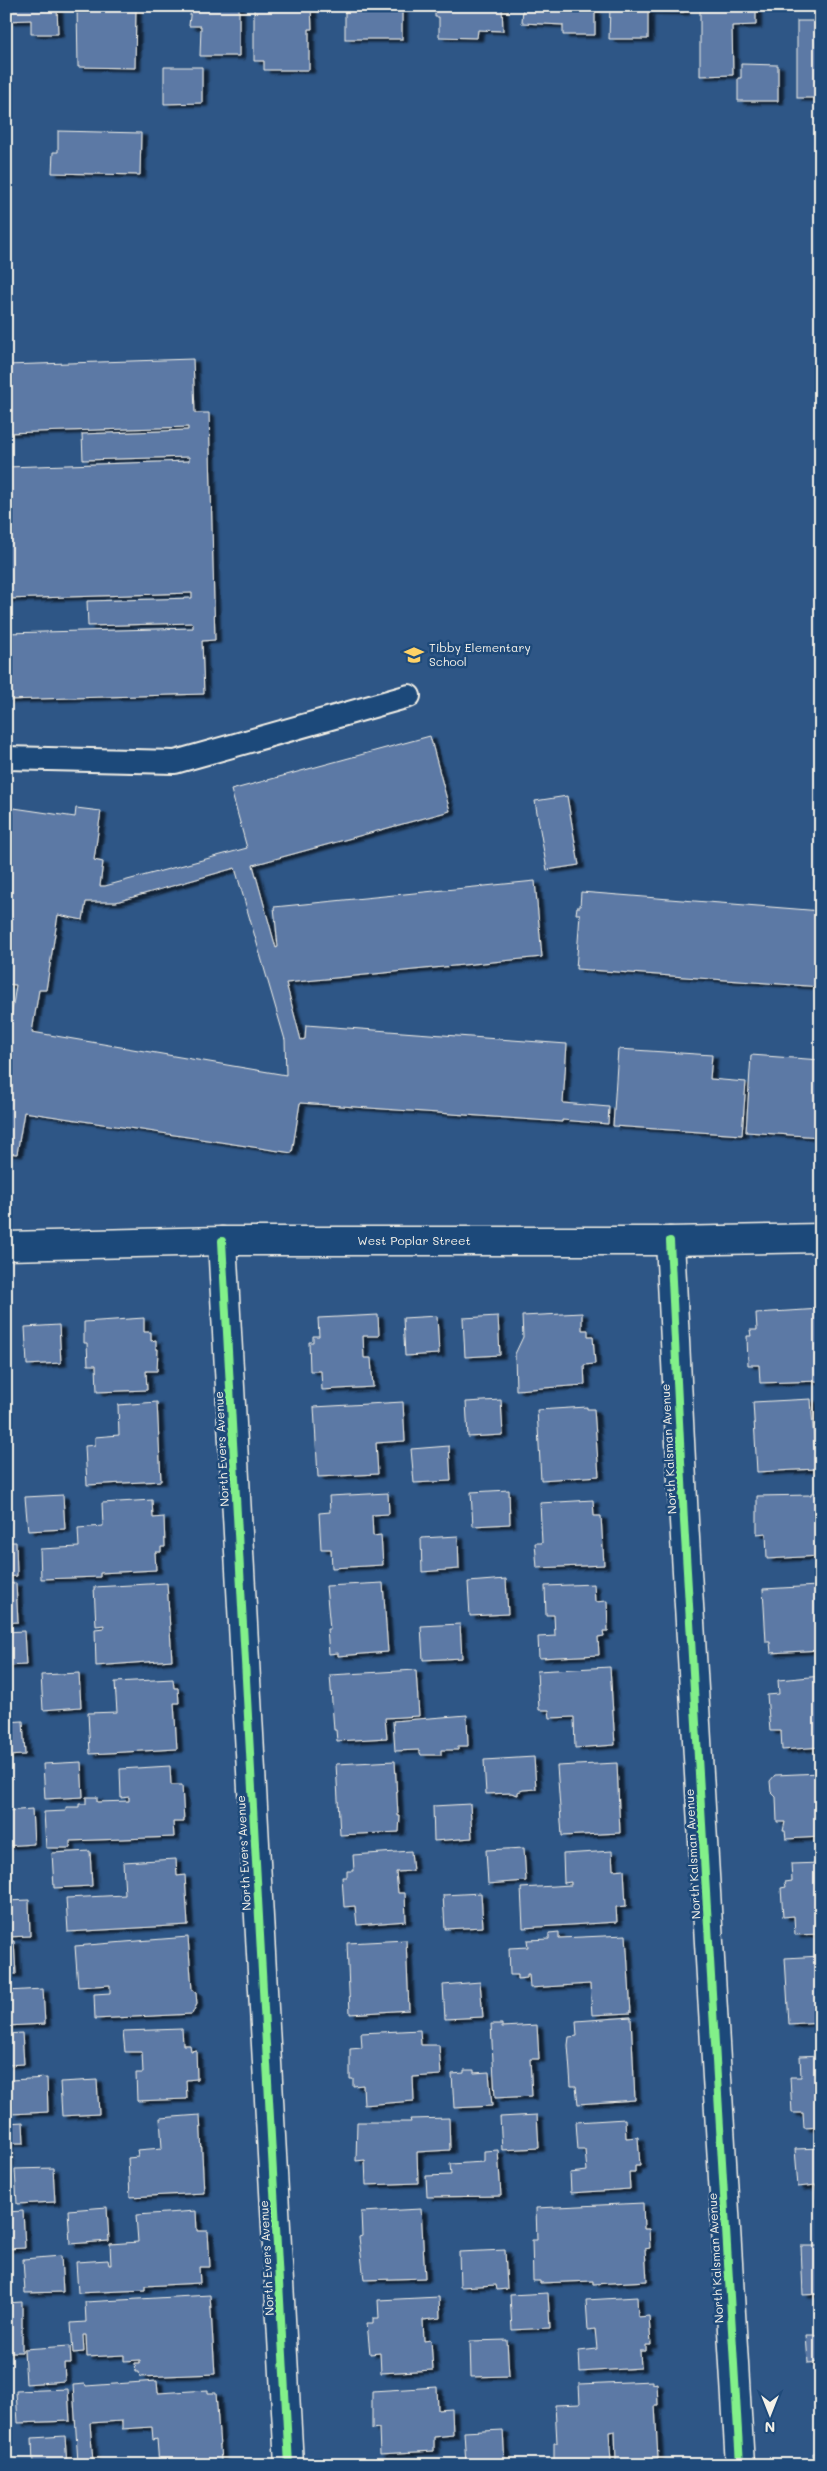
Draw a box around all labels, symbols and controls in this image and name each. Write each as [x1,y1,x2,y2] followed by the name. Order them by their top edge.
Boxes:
[429,639,531,669] place label: Tibby Elementary School
[403,644,425,666] school or university icon: Tibby Elementary School
[357,1232,471,1248] street label: West Poplar Street
[657,1383,679,1515] street label: North Kalsman Avenue
[210,1391,232,1507] street label: North Evers Avenue
[681,1788,703,1920] street label: North Kalsman Avenue
[232,1795,254,1911] street label: North Evers Avenue
[704,2192,726,2324] street label: North Kalsman Avenue
[255,2200,277,2316] street label: North Evers Avenue
[744,2388,794,2438] north arrow
[765,2418,775,2437] text: N

